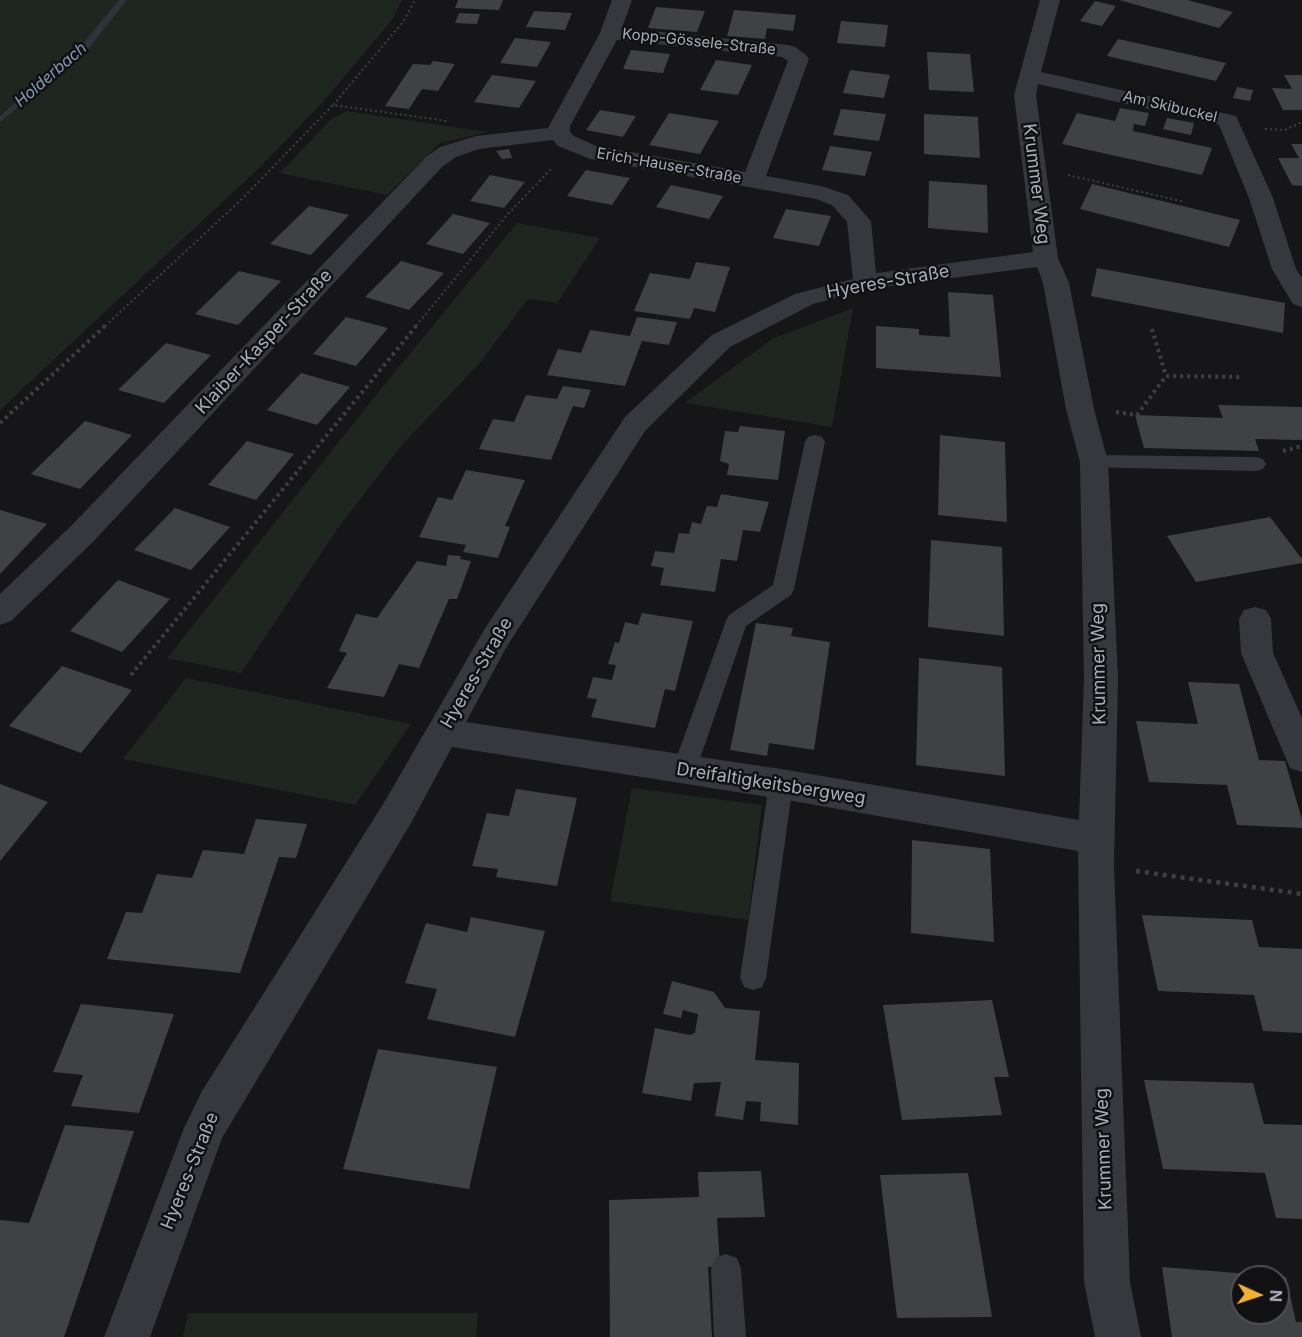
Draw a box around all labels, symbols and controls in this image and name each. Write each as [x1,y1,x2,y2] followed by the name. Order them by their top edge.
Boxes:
[621,25,777,59] street label: Kopp-Gössele-Straße
[11,39,91,111] water label: Holderbach
[1121,87,1219,127] street label: Am Skibuckel
[1018,122,1054,246] street label: Krummer Weg
[595,144,743,188] street label: Erich-Hauser-Straße
[825,261,951,303] street label: Hyeres-Straße
[191,265,337,419] street label: Klaiber-Kasper-Straße
[1087,603,1111,725] street label: Krummer Weg
[437,614,517,732] street label: Hyeres-Straße
[675,758,867,810] street label: Dreifaltigkeitsbergweg
[1091,1088,1117,1210] street label: Krummer Weg
[157,1109,223,1233] street label: Hyeres-Straße
[1230,1265,1290,1325] north arrow
[1266,1289,1286,1302] text: N

